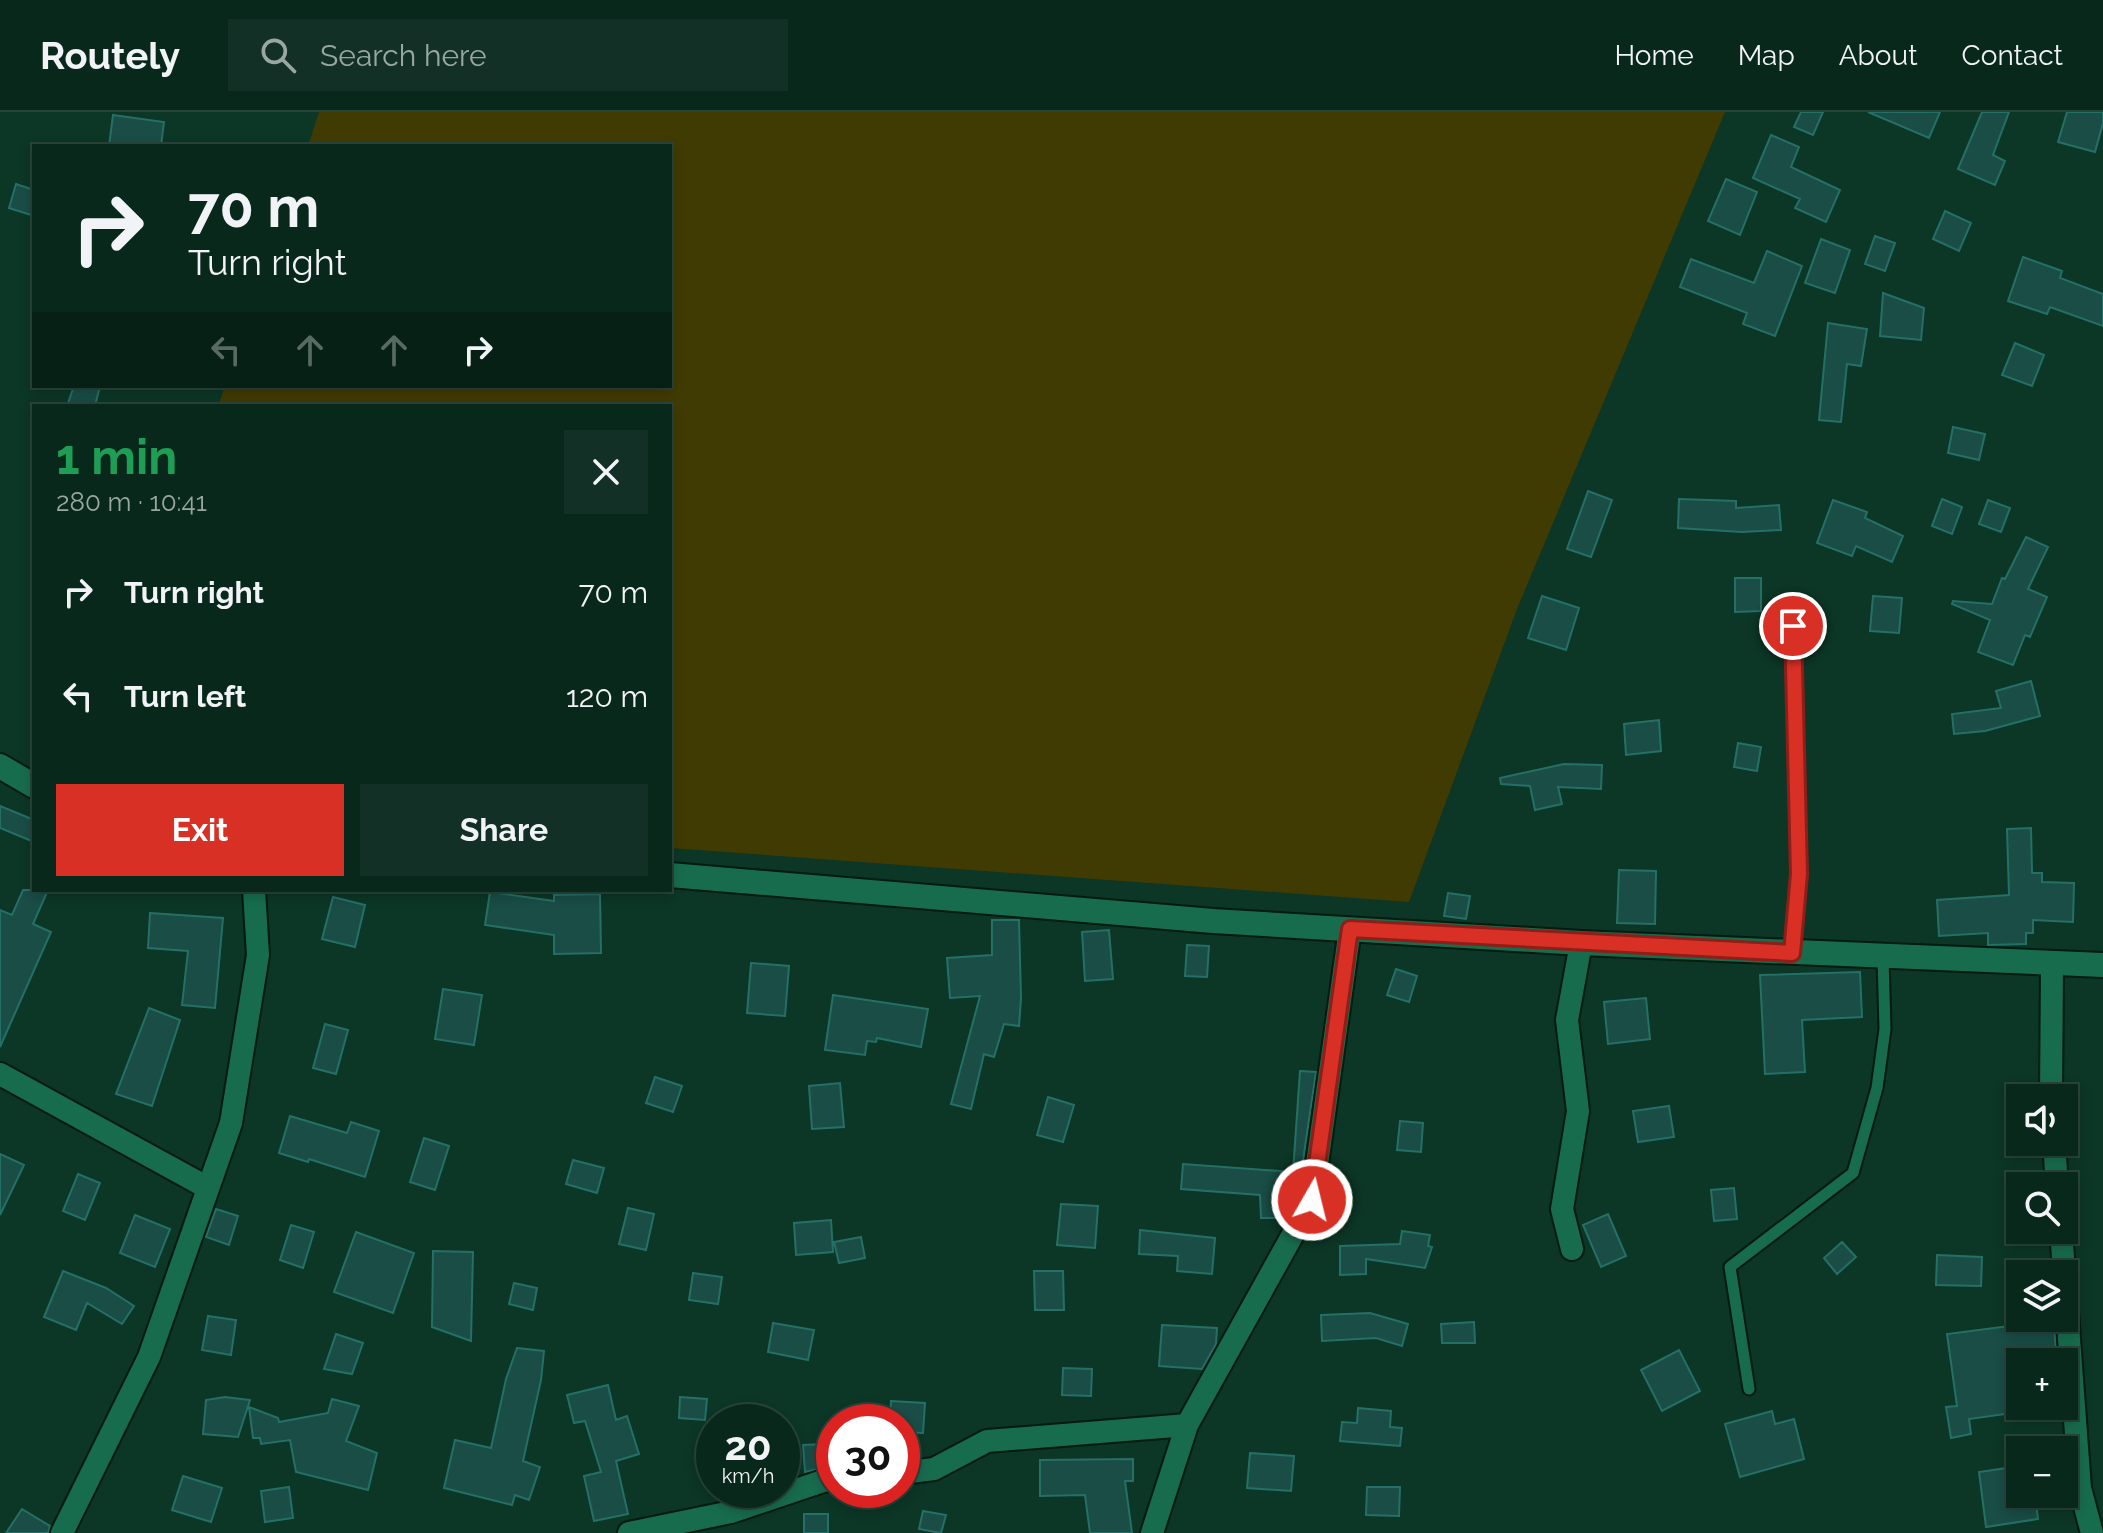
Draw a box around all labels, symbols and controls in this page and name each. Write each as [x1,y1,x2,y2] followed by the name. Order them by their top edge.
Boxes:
[228,19,788,91] search box
[40,33,180,78] text: Routely
[256,33,300,77] icon: search
[320,38,487,73] text: Search here
[1614,39,1694,72] text: Home
[1738,39,1795,72] text: Map
[1839,39,1918,72] text: About
[1962,39,2063,72] text: Contact
[188,174,319,240] text: 70 m
[56,176,160,280] icon: right
[188,241,347,283] text: Turn right
[204,328,248,372] icon: left
[288,328,332,372] icon: ahead
[372,328,416,372] icon: ahead
[456,328,500,372] icon: right
[56,429,177,485] text: 1 min
[564,430,648,514] button: close
[56,487,207,517] text: 280 m · 10:41
[56,570,100,614] icon: right
[124,575,264,610] text: Turn right
[578,575,648,610] text: 70 m
[1759,592,1827,660] pin
[1771,604,1815,648] icon: arrive
[56,674,100,718] icon: left
[124,679,246,714] text: Turn left
[566,679,648,714] text: 120 m
[56,784,344,876] button: Exit
[360,784,648,876] button: Share
[2006,1084,2078,1508] map controls
[2006,1084,2078,1156] button: sound
[1270,1158,1354,1242] position arrow
[2006,1172,2078,1244] button: search
[2006,1260,2078,1332] button: layers
[2006,1348,2078,1420] button: +
[816,1404,920,1508] speed limit sign: 30
[724,1422,772,1469] text: 20
[2006,1436,2078,1508] button: −
[722,1464,774,1488] text: km/h

